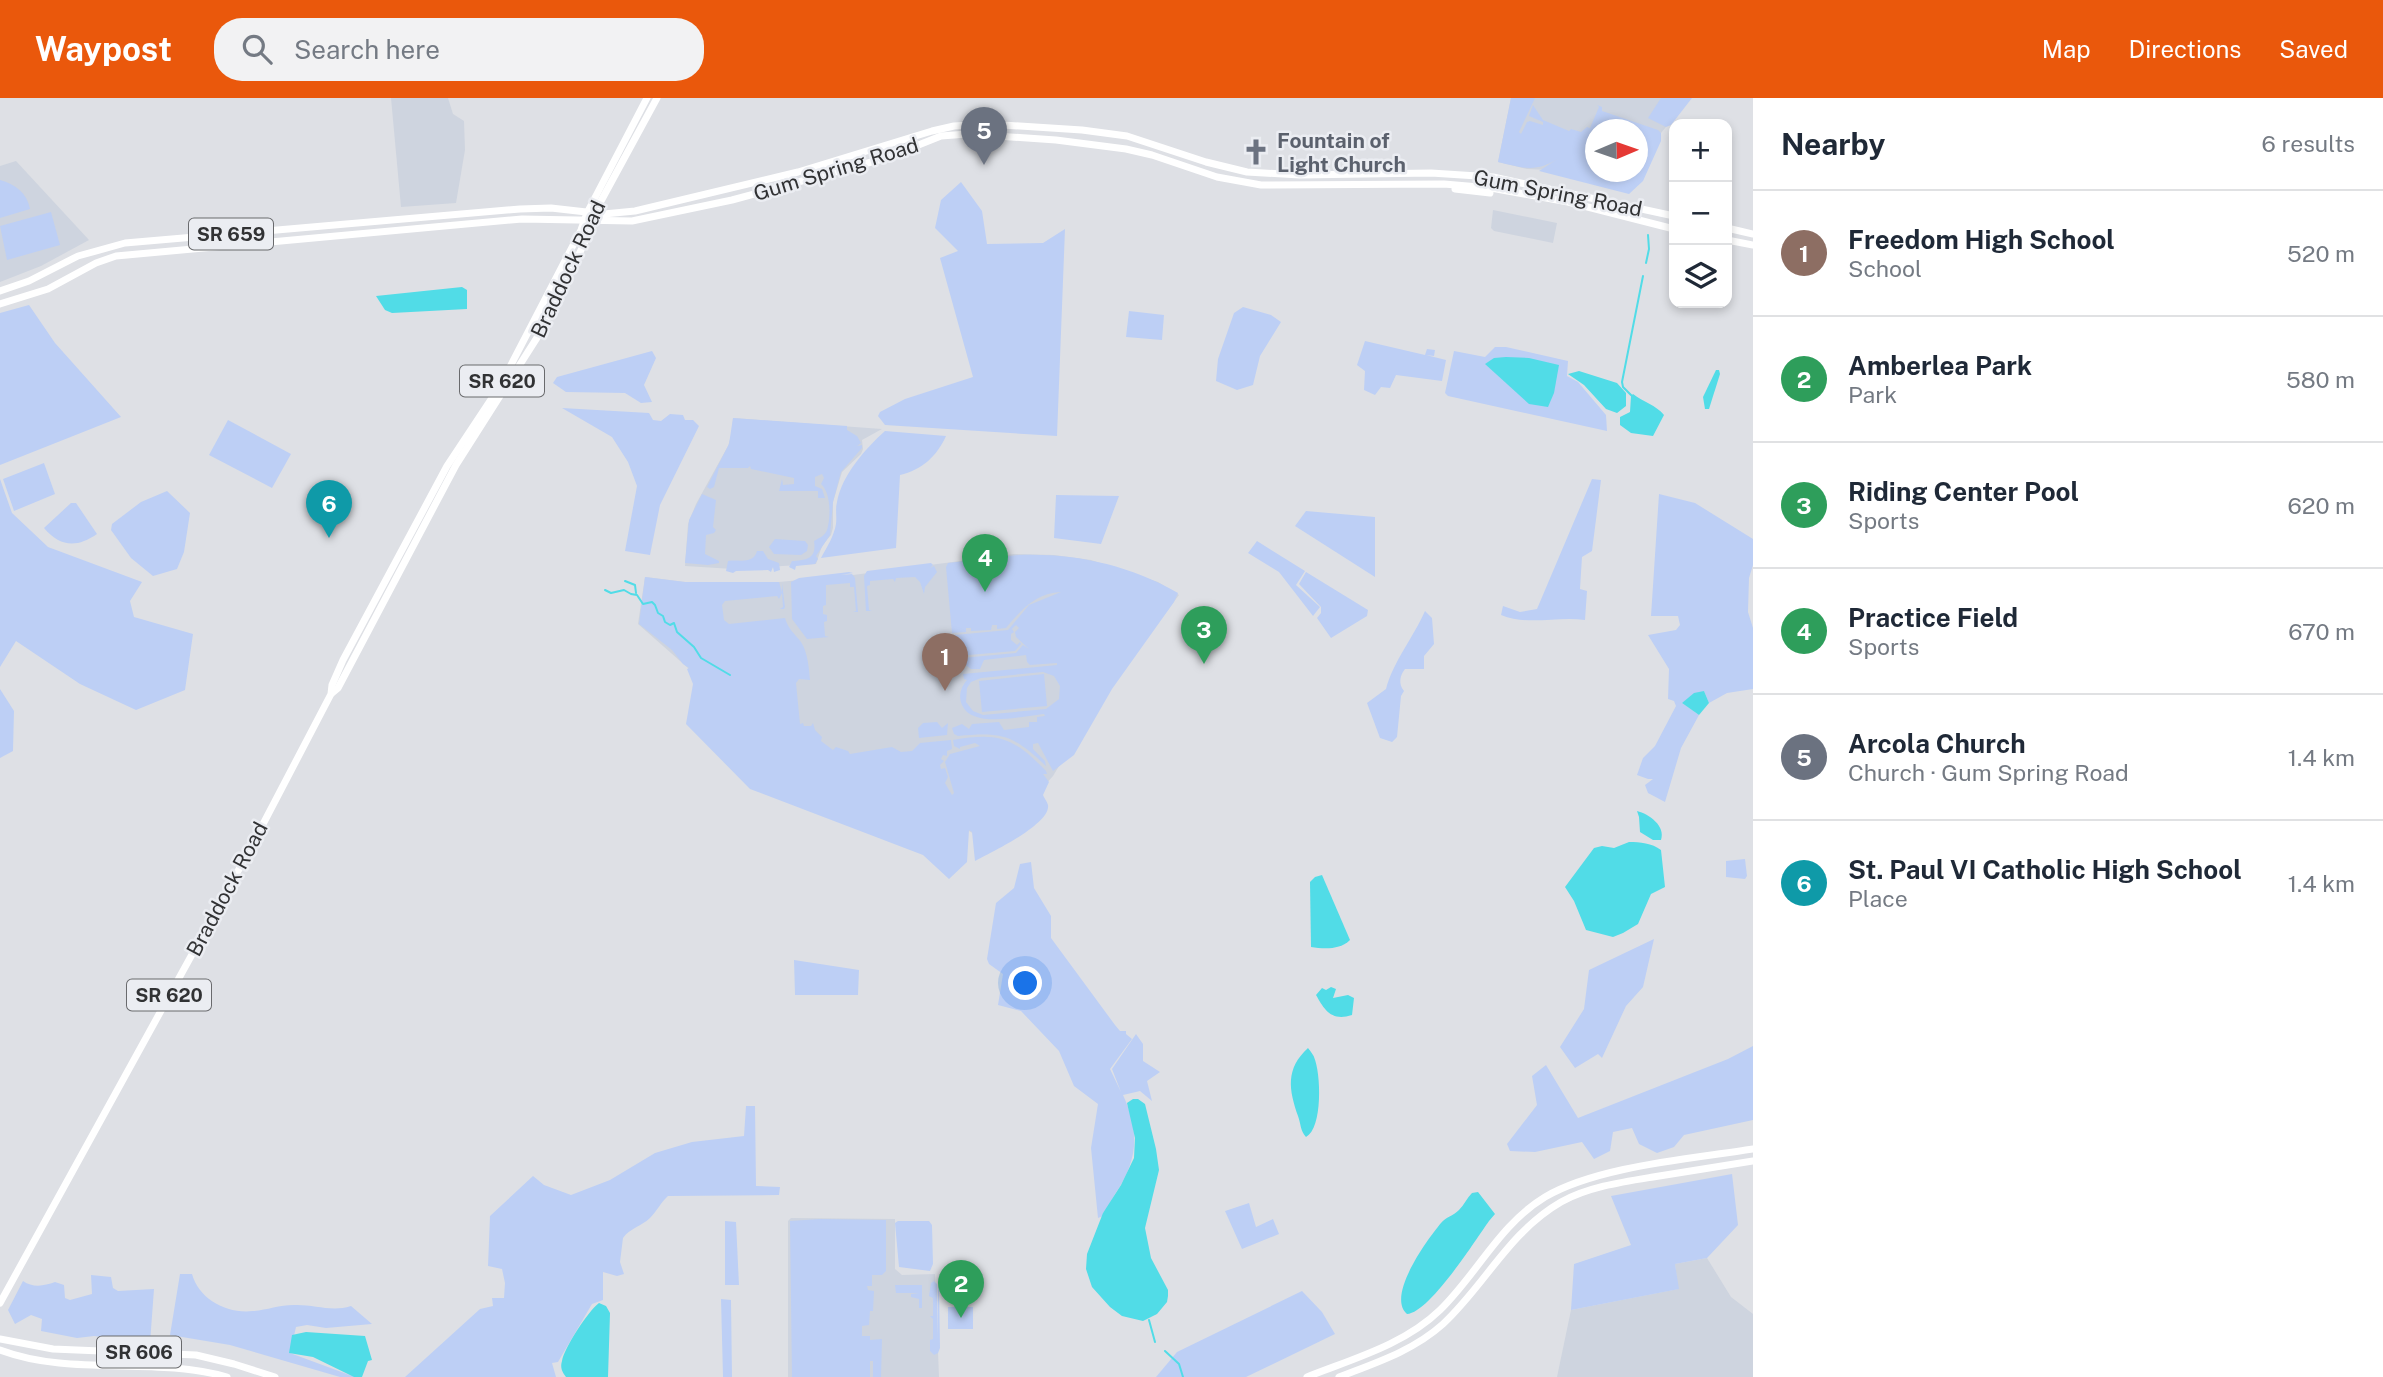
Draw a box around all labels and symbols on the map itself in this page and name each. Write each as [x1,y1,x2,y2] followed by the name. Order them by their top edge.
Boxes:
[961,107,1007,165] pin: 5
[1585,119,1648,182] north arrow
[1277,128,1406,177] place label: Fountain of Light Church
[751,132,921,206] street label: Gum Spring Road
[1241,137,1271,167] church icon: Fountain of Light Church
[1472,164,1644,222] street label: Gum Spring Road
[525,196,611,342] street label: Braddock Road
[189,218,273,250] road number: SR 659
[460,366,544,396] road number: SR 620
[306,480,352,538] pin: 6
[962,534,1008,592] pin: 4
[1181,606,1227,664] pin: 3
[922,633,968,691] pin: 1
[181,818,273,960] street label: Braddock Road
[1008,966,1042,1000] your location
[127,980,211,1010] road number: SR 620
[938,1260,984,1318] pin: 2
[97,1336,181,1368] road number: SR 606

